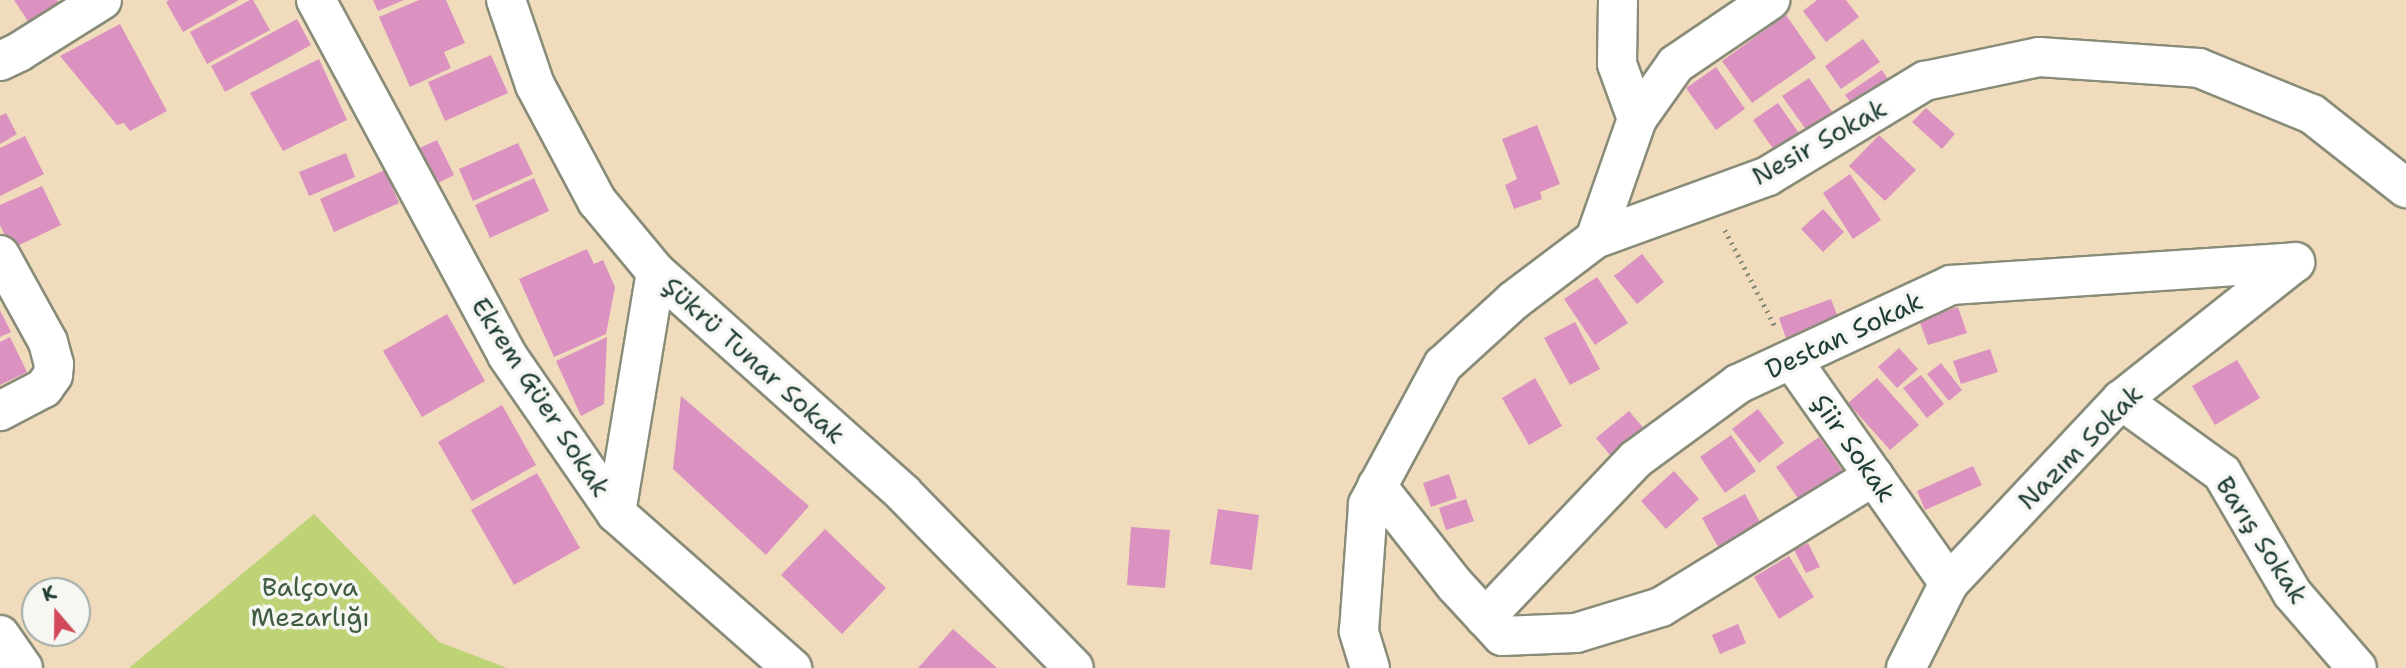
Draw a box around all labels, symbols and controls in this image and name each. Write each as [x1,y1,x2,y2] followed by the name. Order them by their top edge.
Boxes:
[1746,92,1892,192] street label: Nesir Sokak
[656,270,852,450] street label: Şükrü Tunar Sokak
[1760,285,1928,385] street label: Destan Sokak
[465,291,617,503] street label: Ekrem Güer Sokak
[2011,378,2149,516] street label: Nazım Sokak
[1805,388,1903,508] street label: Şiir Sokak
[2209,470,2315,610] street label: Barış Sokak
[250,571,370,632] park label: Balçova Mezarlığı
[21,577,91,647] north arrow
[39,580,60,608] text: K

